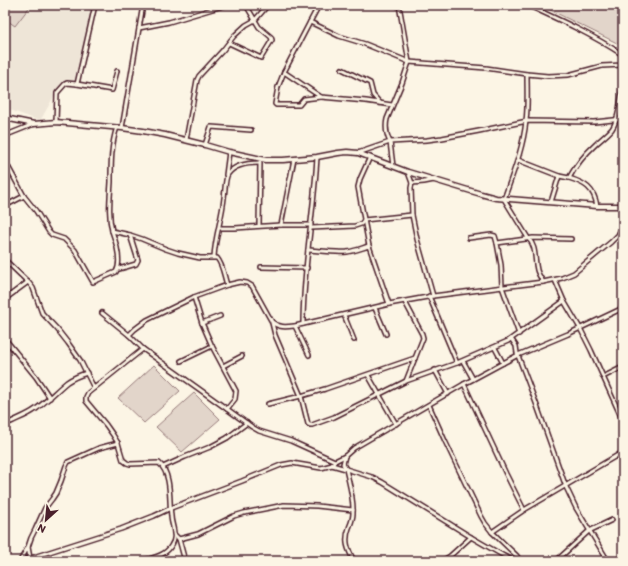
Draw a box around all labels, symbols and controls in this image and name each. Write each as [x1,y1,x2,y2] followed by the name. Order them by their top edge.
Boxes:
[26,500,66,540] north arrow
[35,521,48,536] text: N

